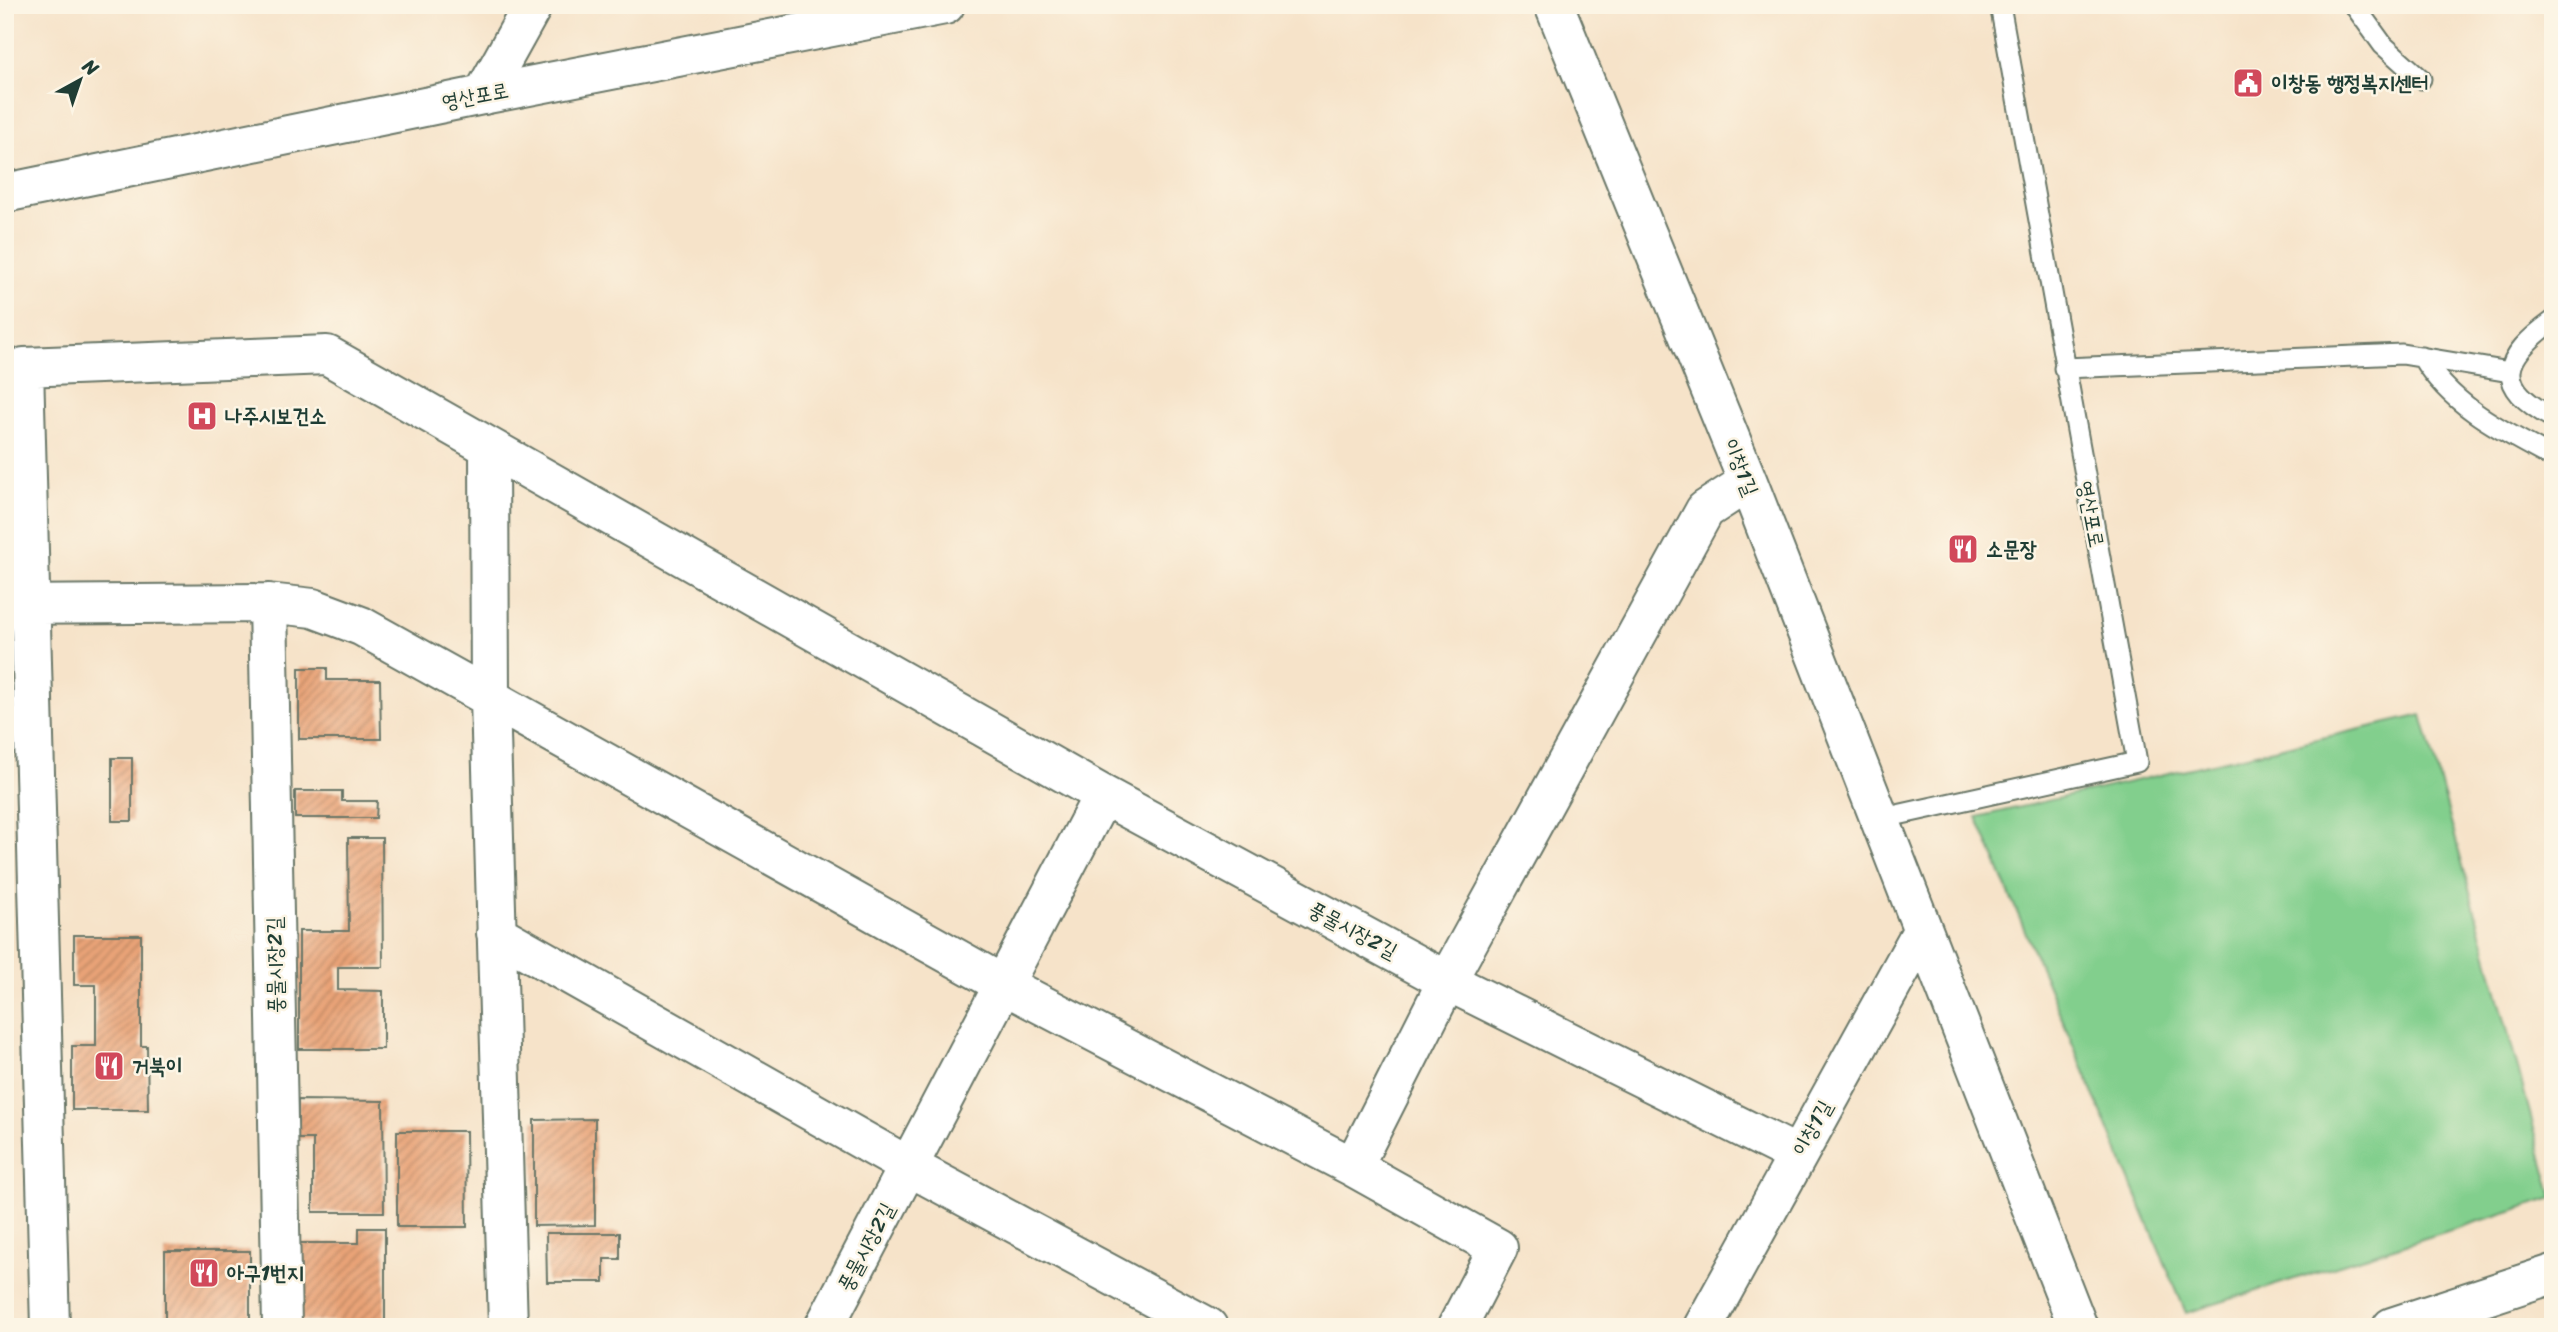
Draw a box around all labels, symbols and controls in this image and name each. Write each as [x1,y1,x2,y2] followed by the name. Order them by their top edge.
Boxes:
[46,46,116,116] north arrow
[74,50,107,85] text: N
[2271,64,2429,102] place label: 이창동 행정복지센터
[2231,66,2265,100] public building icon: 이창동 행정복지센터
[438,71,512,121] street label: 영산포로
[225,397,326,435] place label: 나주시보건소
[185,399,219,433] hospital icon: 나주시보건소
[1712,432,1770,502] street label: 이창1길
[2066,477,2116,551] street label: 영산포로
[1986,530,2037,568] place label: 소문장
[1946,532,1980,566] restaurant icon: 소문장
[1301,891,1405,970] street label: 풍물시장2길
[255,916,295,1014] street label: 풍물시장2길
[132,1047,183,1085] place label: 거북이
[92,1049,126,1083] restaurant icon: 거북이
[1781,1093,1843,1163] street label: 이창1길
[827,1195,906,1299] street label: 풍물시장2길
[227,1254,304,1292] place label: 아구1번지
[187,1256,221,1290] restaurant icon: 아구1번지

